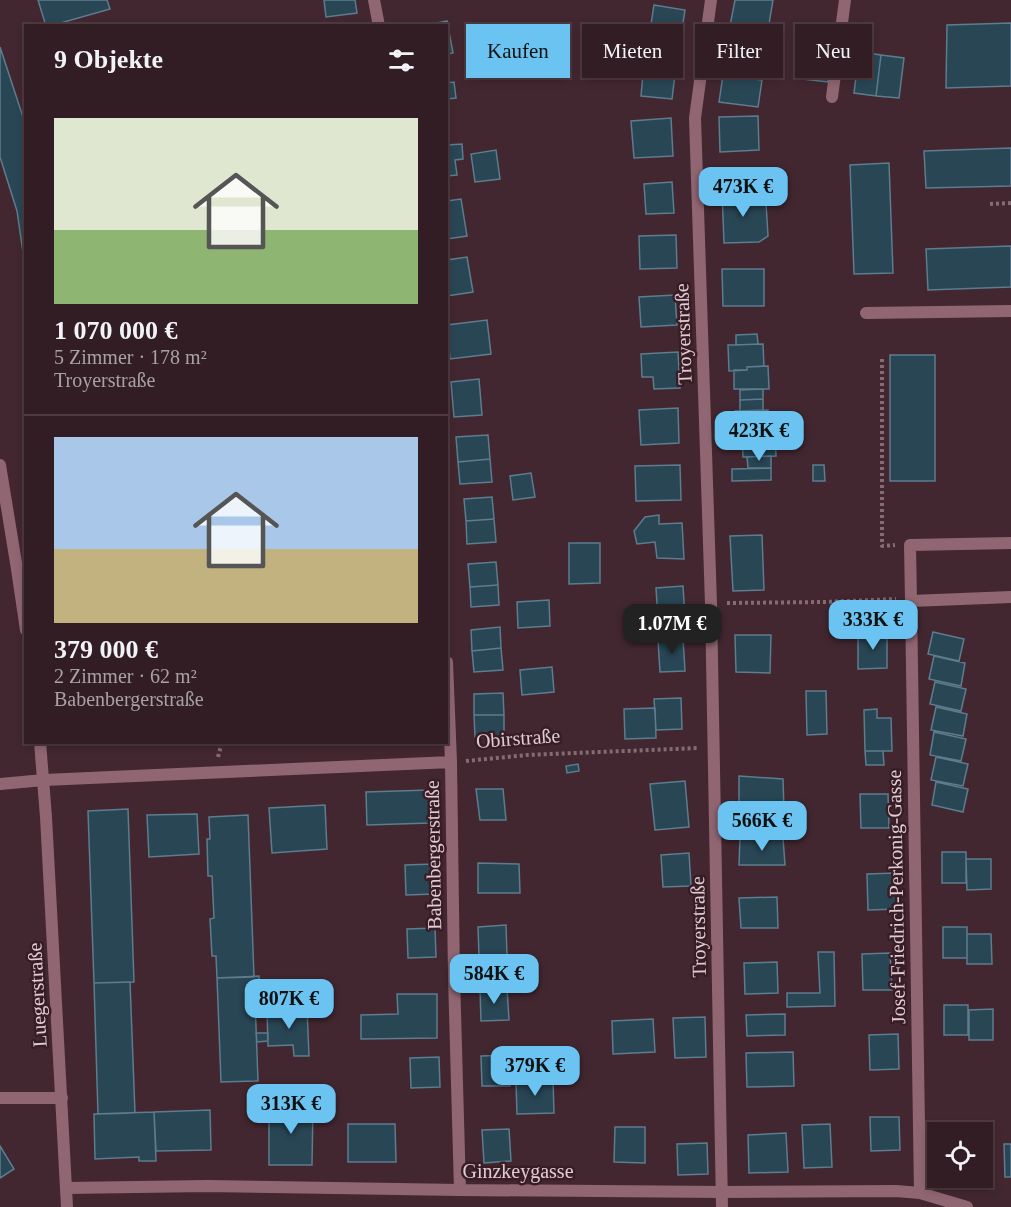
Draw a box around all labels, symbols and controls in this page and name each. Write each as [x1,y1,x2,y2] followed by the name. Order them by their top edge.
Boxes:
[466,24,570,78] chip: Kaufen
[582,24,683,78] chip: Mieten
[695,24,783,78] chip: Filter
[795,24,872,78] chip: Neu
[385,44,418,77] icon: filters
[54,45,163,74] text: 9 Objekte
[182,157,290,265] icon: home
[694,167,792,218] pin: 473K €
[713,175,773,197] text: 473K €
[670,283,697,385] street label: Troyerstraße
[54,316,178,345] text: 1 070 000 €
[54,346,207,368] text: 5 Zimmer · 178 m²
[54,369,155,391] text: Troyerstraße
[710,411,808,462] pin: 423K €
[729,419,789,441] text: 423K €
[182,476,290,584] icon: home
[824,600,922,651] pin: 333K €
[617,604,727,655] pin: 1.07M €
[843,608,903,630] text: 333K €
[638,612,706,634] text: 1.07M €
[54,635,158,664] text: 379 000 €
[54,665,197,687] text: 2 Zimmer · 62 m²
[54,688,204,710] text: Babenbergerstraße
[475,724,561,752] street label: Obirstraße
[883,769,910,1024] street label: Josef-Friedrich-Perkonig-Gasse
[421,780,446,930] street label: Babenbergerstraße
[713,801,811,852] pin: 566K €
[732,809,792,831] text: 566K €
[686,876,711,978] street label: Troyerstraße
[23,942,52,1048] street label: Luegerstraße
[445,954,543,1005] pin: 584K €
[464,962,524,984] text: 584K €
[240,979,338,1030] pin: 807K €
[259,987,319,1009] text: 807K €
[486,1046,584,1097] pin: 379K €
[505,1054,565,1076] text: 379K €
[242,1084,340,1135] pin: 313K €
[261,1092,321,1114] text: 313K €
[927,1122,993,1188] map controls
[927,1122,993,1188] button: locate
[462,1160,574,1183] street label: Ginzkeygasse

